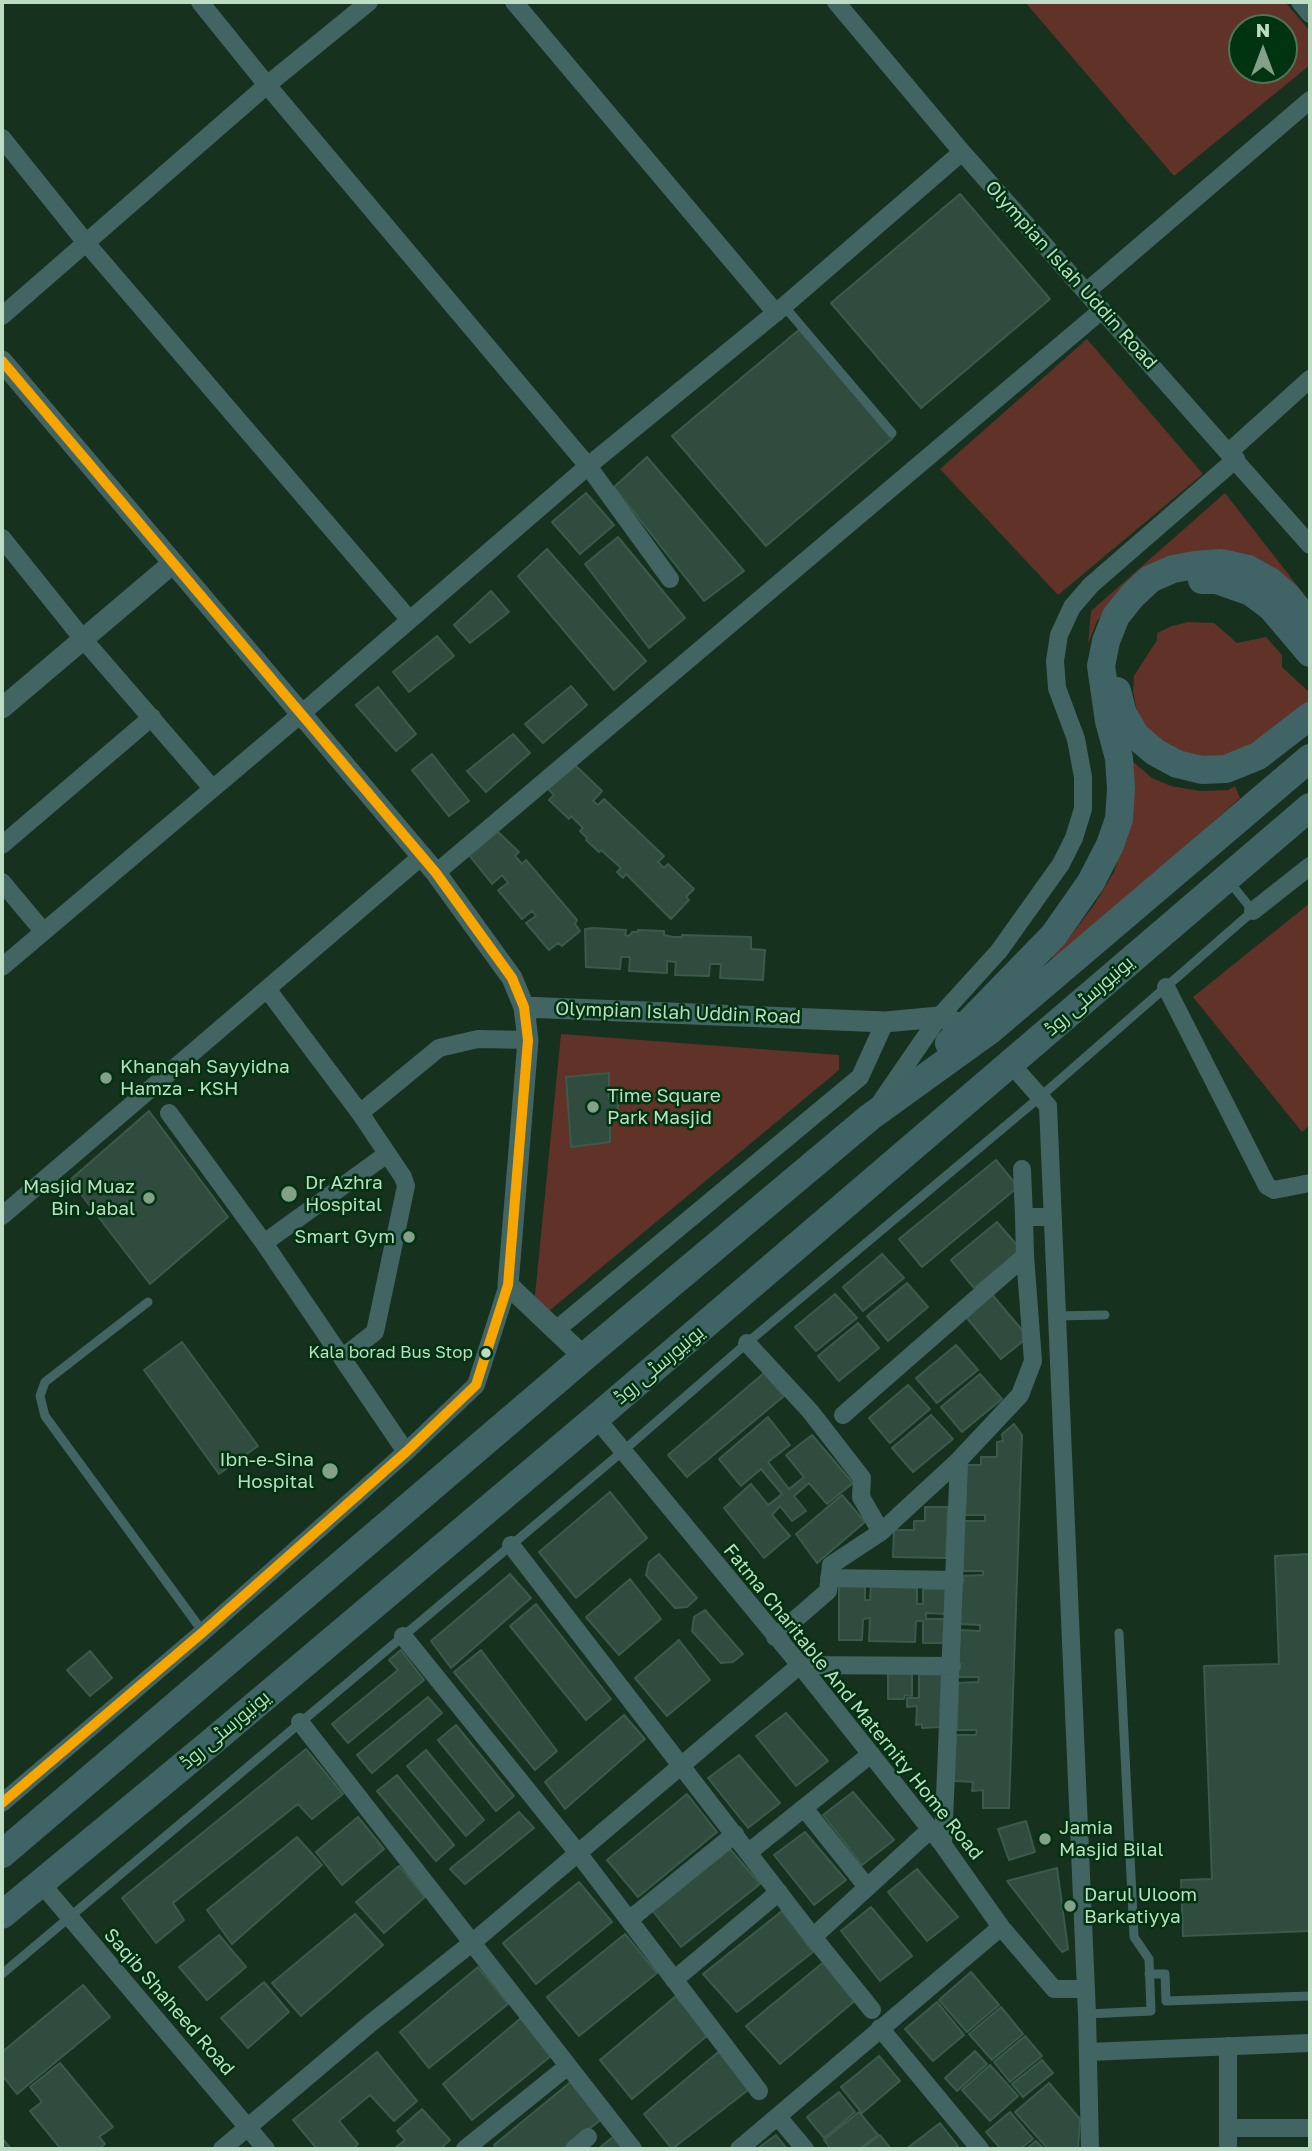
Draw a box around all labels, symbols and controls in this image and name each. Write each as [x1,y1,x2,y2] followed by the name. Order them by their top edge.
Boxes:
[1228,14,1298,84] north arrow
[1256,18,1270,41] text: N
[980,176,1162,374] street label: Olympian Islah Uddin Road
[1040,951,1138,1041] street label: یونیورسٹی روڈ
[555,997,801,1029] street label: Olympian Islah Uddin Road
[120,1056,290,1100] place label: Khanqah Sayyidna Hamza - KSH
[98,1070,114,1086] marker: Khanqah Sayyidna Hamza - KSH
[607,1085,721,1129] place label: Time Square Park Masjid
[585,1099,601,1115] marker: Time Square Park Masjid
[305,1172,383,1216] place label: Dr Azhra Hospital
[23,1176,135,1220] place label: Masjid Muaz Bin Jabal
[279,1184,299,1204] marker: Dr Azhra Hospital
[141,1190,157,1206] marker: Masjid Muaz Bin Jabal
[294,1226,395,1248] place label: Smart Gym
[401,1229,417,1245] marker: Smart Gym
[610,1321,708,1409] street label: یونیورسٹی روڈ
[308,1343,473,1363] place label: Kala borad Bus Stop
[479,1346,493,1360] marker: Kala borad Bus Stop
[220,1449,314,1493] place label: Ibn-e-Sina Hospital
[320,1461,340,1481] marker: Ibn-e-Sina Hospital
[718,1539,988,1865] street label: Fatma Charitable And Maternity Home Road
[176,1686,274,1774] street label: یونیورسٹی روڈ
[1059,1817,1163,1861] place label: Jamia Masjid Bilal
[1037,1831,1053,1847] marker: Jamia Masjid Bilal
[1084,1884,1197,1928] place label: Darul Uloom Barkatiyya
[1062,1898,1078,1914] marker: Darul Uloom Barkatiyya
[99,1924,239,2080] street label: Saqib Shaheed Road

